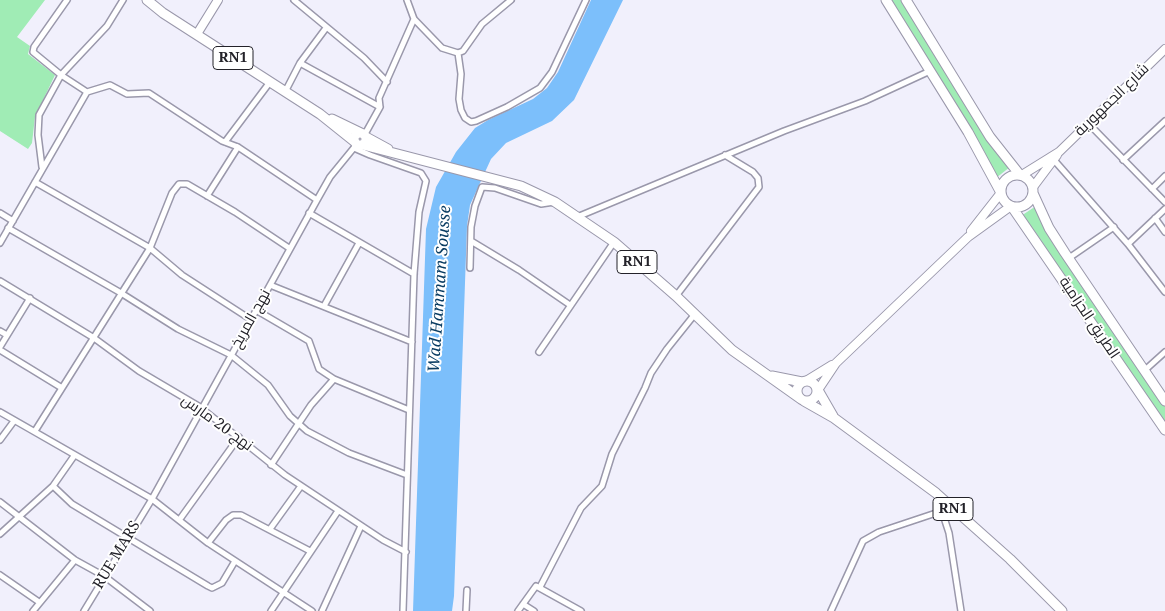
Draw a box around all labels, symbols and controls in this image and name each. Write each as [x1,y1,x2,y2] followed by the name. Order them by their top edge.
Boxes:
[213,46,253,70] road number: RN1
[1071,60,1153,140] street label: شارع الجمهورية
[425,205,455,373] water label: Wad Hammam Sousse
[617,250,657,274] road number: RN1
[1055,274,1123,362] street label: الطريق الحزامية
[227,286,275,352] street label: نهج المريخ
[178,391,256,455] street label: نهج 20 مارس
[933,498,973,520] road number: RN1
[90,518,144,592] street label: RUE MARS

